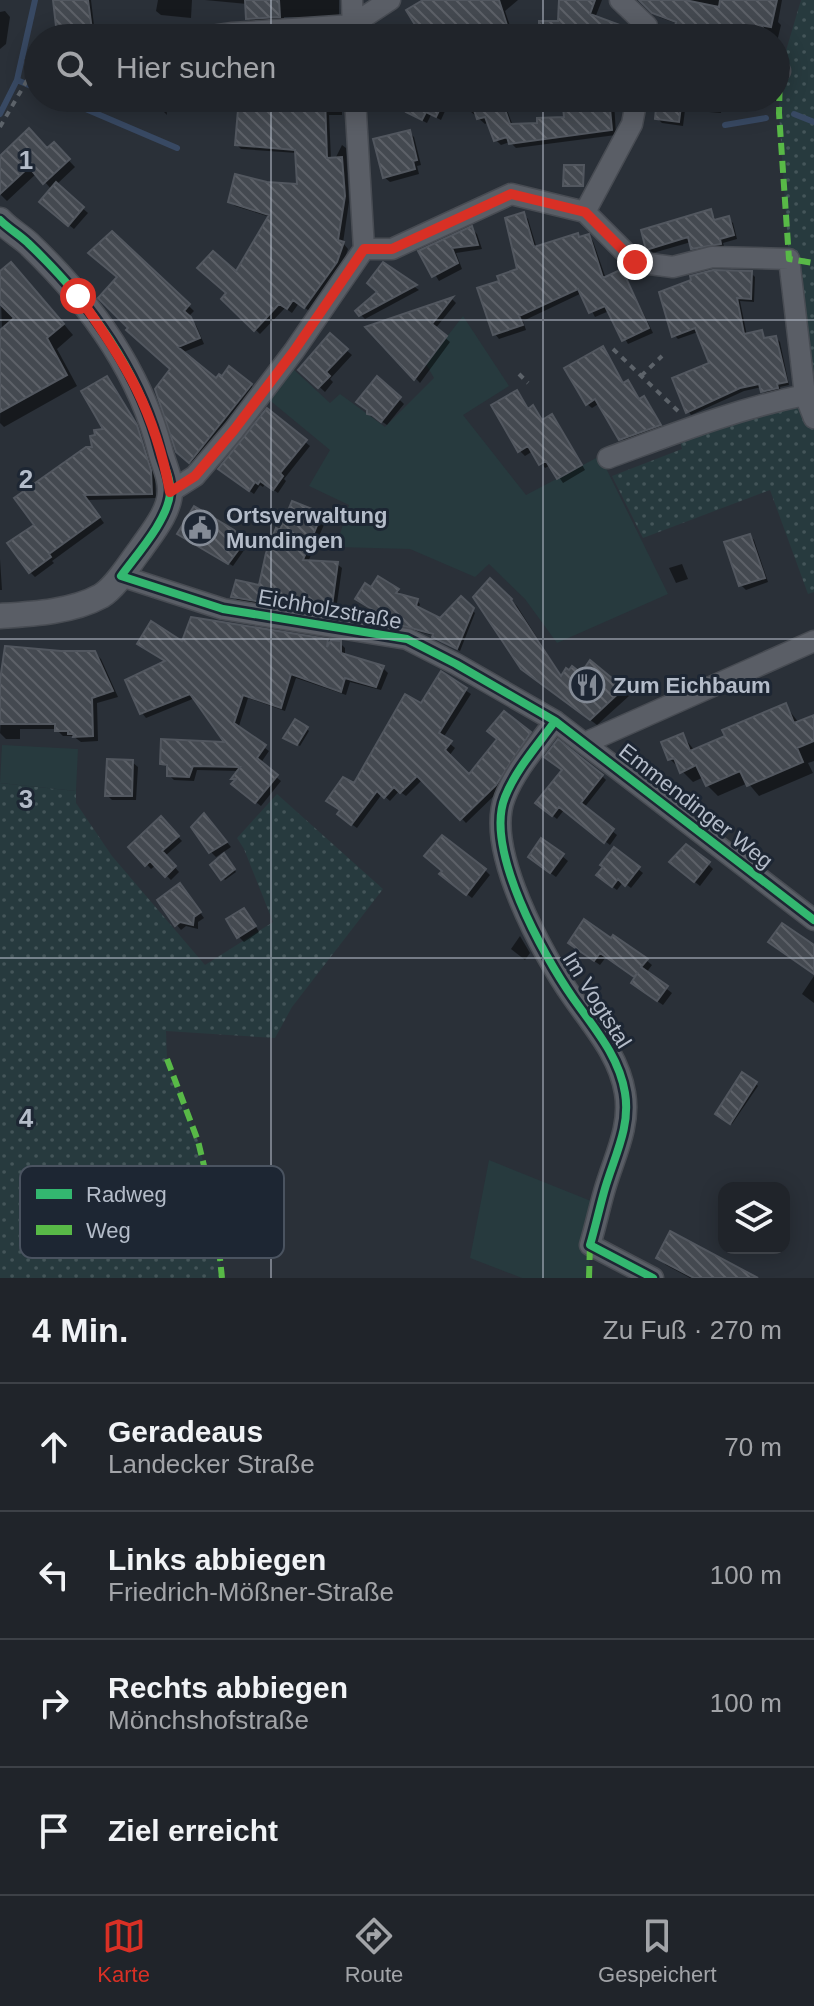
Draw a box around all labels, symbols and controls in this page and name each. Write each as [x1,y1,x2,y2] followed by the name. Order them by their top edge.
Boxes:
[24,24,790,112] search box
[52,46,96,90] icon: search
[116,51,276,84] text: Hier suchen
[19,145,33,175] text: 1
[617,244,653,280] route end
[60,278,96,314] route start
[19,464,33,494] text: 2
[226,503,387,553] place label: Ortsverwaltung Mundingen
[181,509,219,547] public building icon: Ortsverwaltung Mundingen
[256,584,404,634] street label: Eichholzstraße
[568,666,606,704] restaurant icon: Zum Eichbaum
[613,673,771,698] place label: Zum Eichbaum
[614,738,778,874] street label: Emmendinger Weg
[19,784,33,814] text: 3
[558,947,636,1053] street label: Im Vogtstal
[19,1103,34,1133] text: 4
[20,1166,284,1258] legend
[86,1182,167,1207] text: Radweg
[718,1182,790,1254] map controls
[718,1182,790,1254] button: layers
[86,1218,131,1243] text: Weg
[32,1311,128,1349] text: 4 Min.
[603,1315,782,1345] text: Zu Fuß · 270 m
[108,1415,263,1448] text: Geradeaus
[32,1425,76,1469] icon: ahead
[724,1432,782,1462] text: 70 m
[108,1449,315,1479] text: Landecker Straße
[108,1543,326,1576] text: Links abbiegen
[32,1553,76,1597] icon: left
[710,1560,782,1590] text: 100 m
[108,1577,394,1607] text: Friedrich-Mößner-Straße
[108,1671,348,1704] text: Rechts abbiegen
[32,1681,76,1725] icon: right
[710,1688,782,1718] text: 100 m
[108,1705,309,1735] text: Mönchshofstraße
[32,1809,76,1853] icon: arrive
[108,1814,278,1847] text: Ziel erreicht
[97,1914,150,1988] tab: Karte
[345,1914,403,1988] tab: Route
[598,1914,717,1988] tab: Gespeichert

